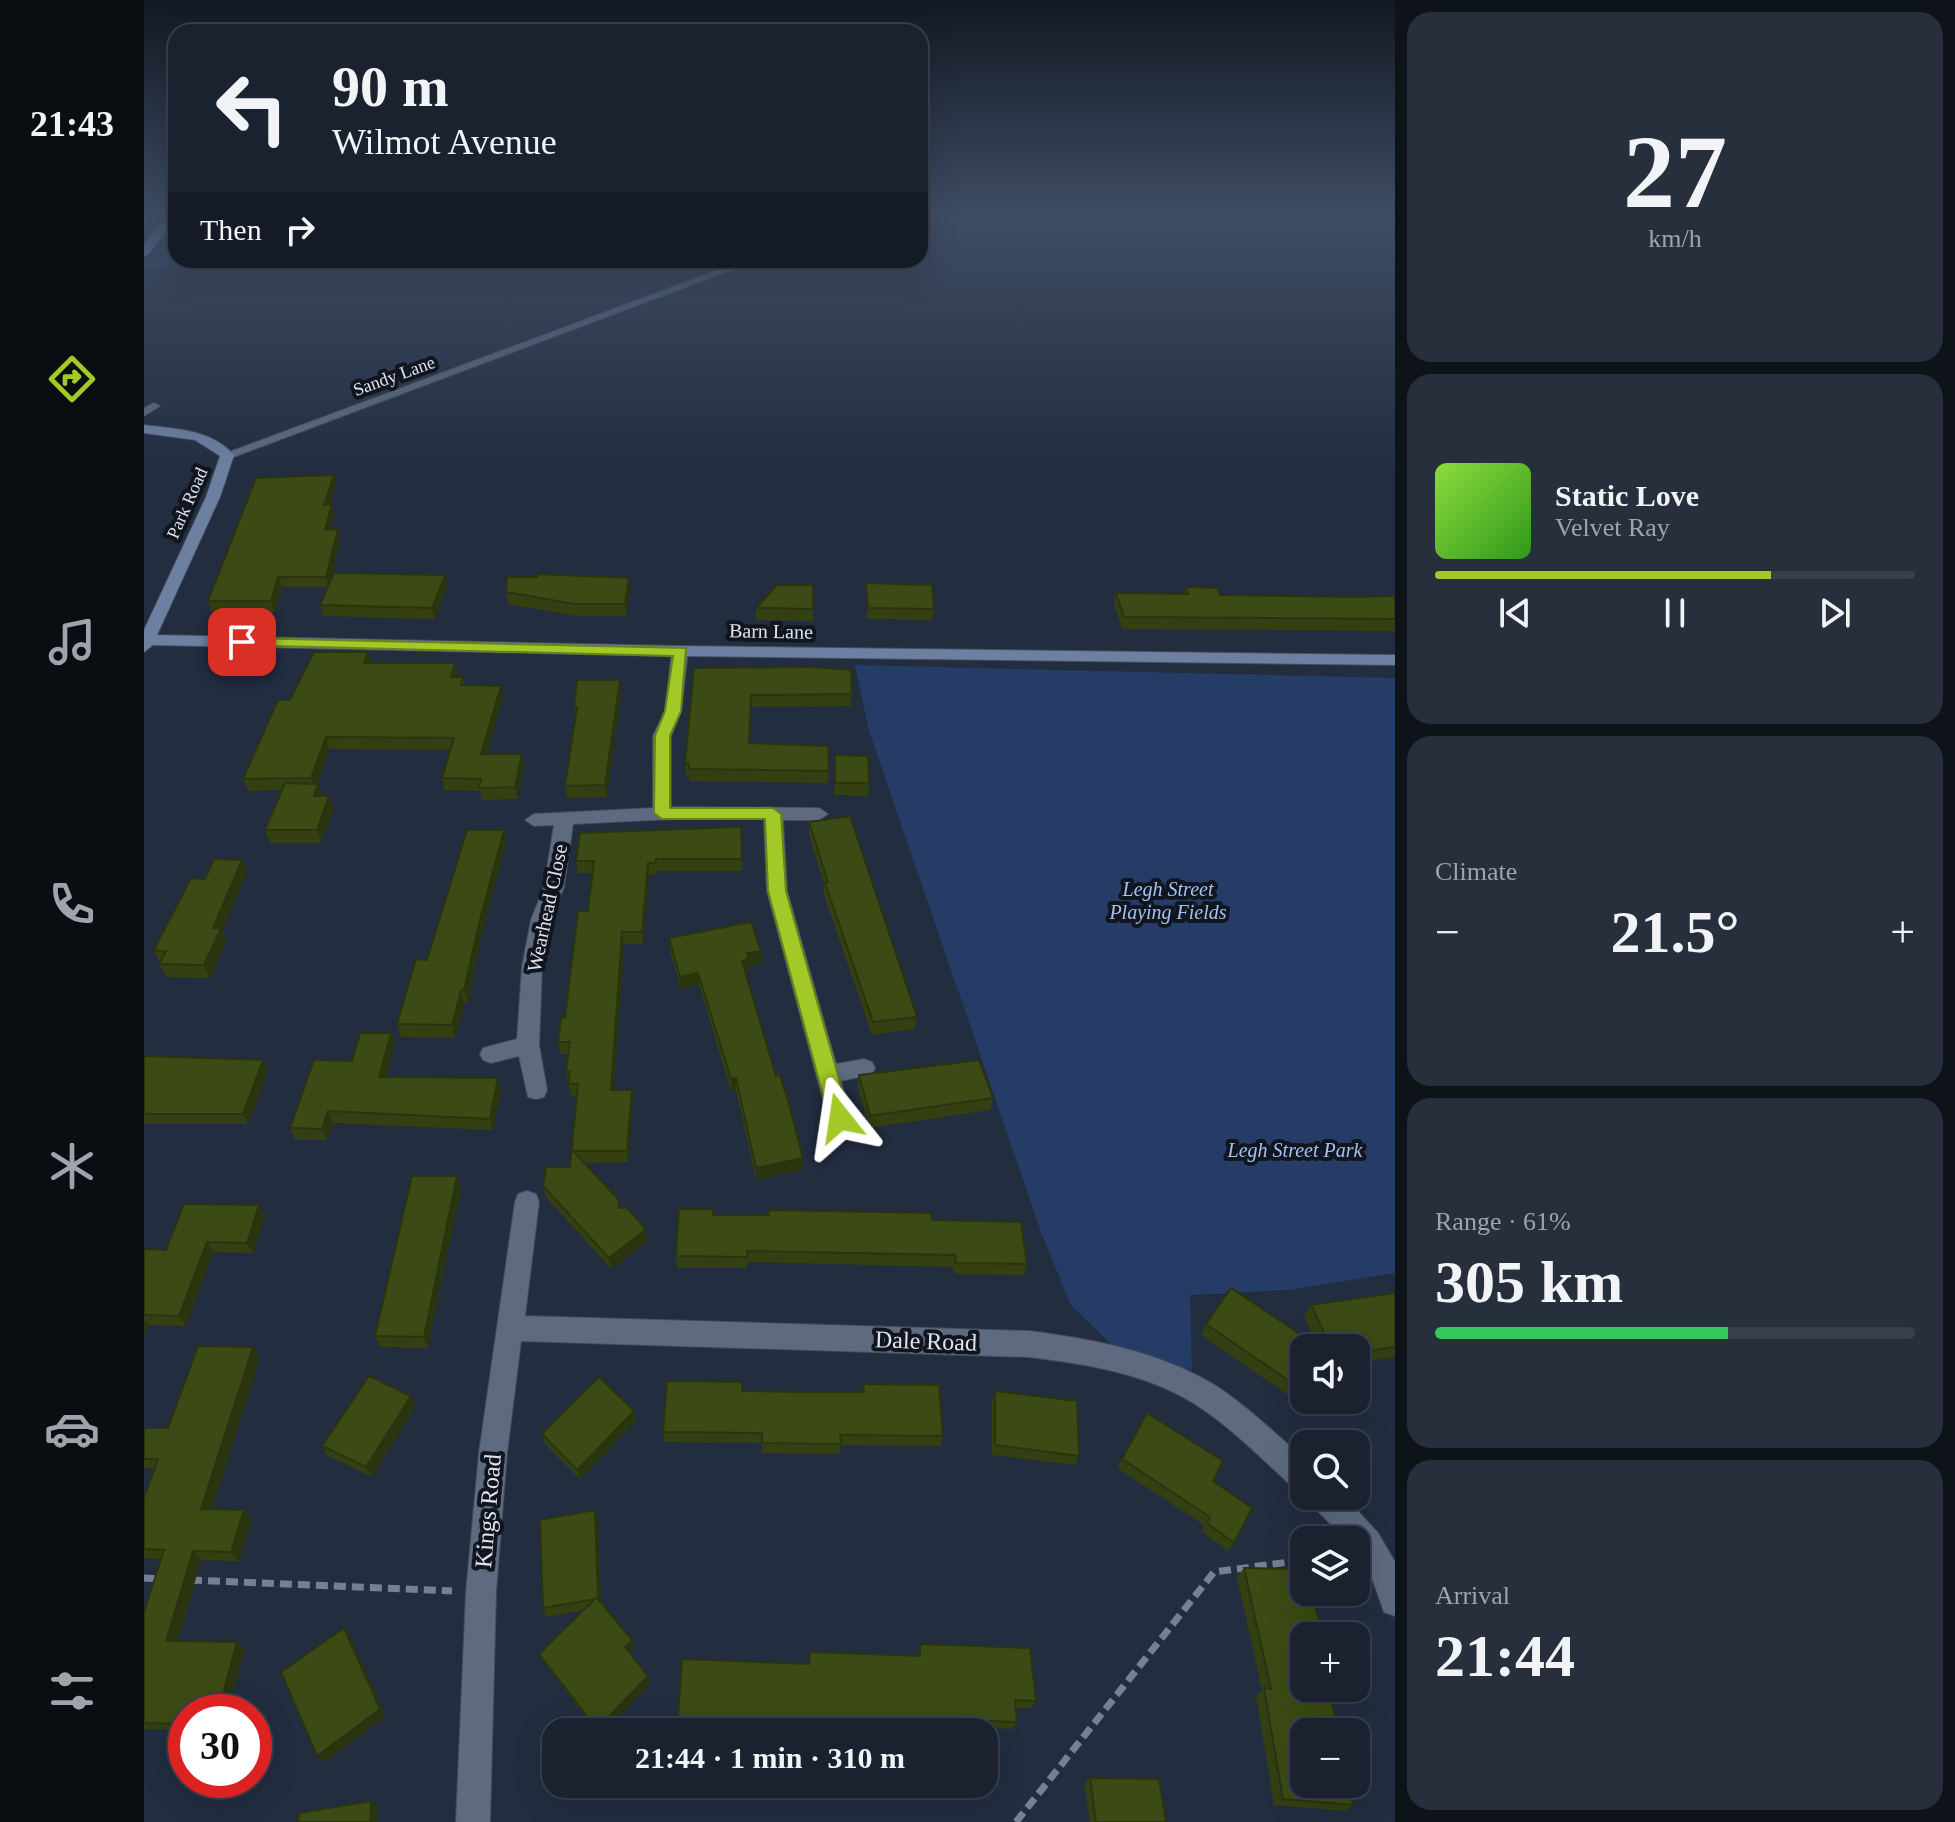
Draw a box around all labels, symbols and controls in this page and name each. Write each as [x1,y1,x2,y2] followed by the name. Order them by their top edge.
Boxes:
[200,56,304,160] icon: left
[332,56,449,118] text: 90 m
[30,104,114,144] text: 21:43
[1623,114,1727,229] text: 27
[332,122,557,162] text: Wilmot Avenue
[278,208,322,252] icon: right
[200,213,262,246] text: Then
[1648,224,1702,253] text: km/h
[44,351,100,407] icon: directions
[350,352,438,400] street label: Sandy Lane
[163,464,211,542] street label: Park Road
[1555,479,1699,512] text: Static Love
[1555,513,1670,542] text: Velvet Ray
[1493,591,1537,635] icon: previous
[1653,591,1697,635] icon: pause
[1813,591,1857,635] icon: next
[208,608,276,676] pin
[44,614,100,670] icon: music
[729,619,813,643] street label: Barn Lane
[220,620,264,664] icon: arrive
[523,842,571,974] street label: Wearhead Close
[1435,857,1517,886] text: Climate
[44,876,100,932] icon: phone
[1108,878,1227,924] park label: Legh Street Playing Fields
[1611,899,1740,965] text: 21.5°
[1435,908,1460,957] text: −
[1890,908,1915,957] text: +
[798,1076,882,1160] position arrow
[44,1138,100,1194] icon: climate
[1227,1139,1364,1162] park label: Legh Street Park
[1435,1207,1571,1236] text: Range · 61%
[1435,1249,1623,1315] text: 305 km
[875,1326,977,1356] street label: Dale Road
[1290,1334,1370,1798] map controls
[1290,1334,1370,1414] button: sound
[44,1401,100,1457] icon: car
[1290,1430,1370,1510] button: search
[470,1453,506,1569] street label: Kings Road
[1290,1526,1370,1606] button: layers
[1435,1581,1510,1610] text: Arrival
[1290,1622,1370,1702] button: +
[1435,1623,1575,1689] text: 21:44
[44,1663,100,1719] icon: filters
[168,1694,272,1798] speed limit sign: 30
[1290,1718,1370,1798] button: −
[635,1741,905,1774] text: 21:44 · 1 min · 310 m

